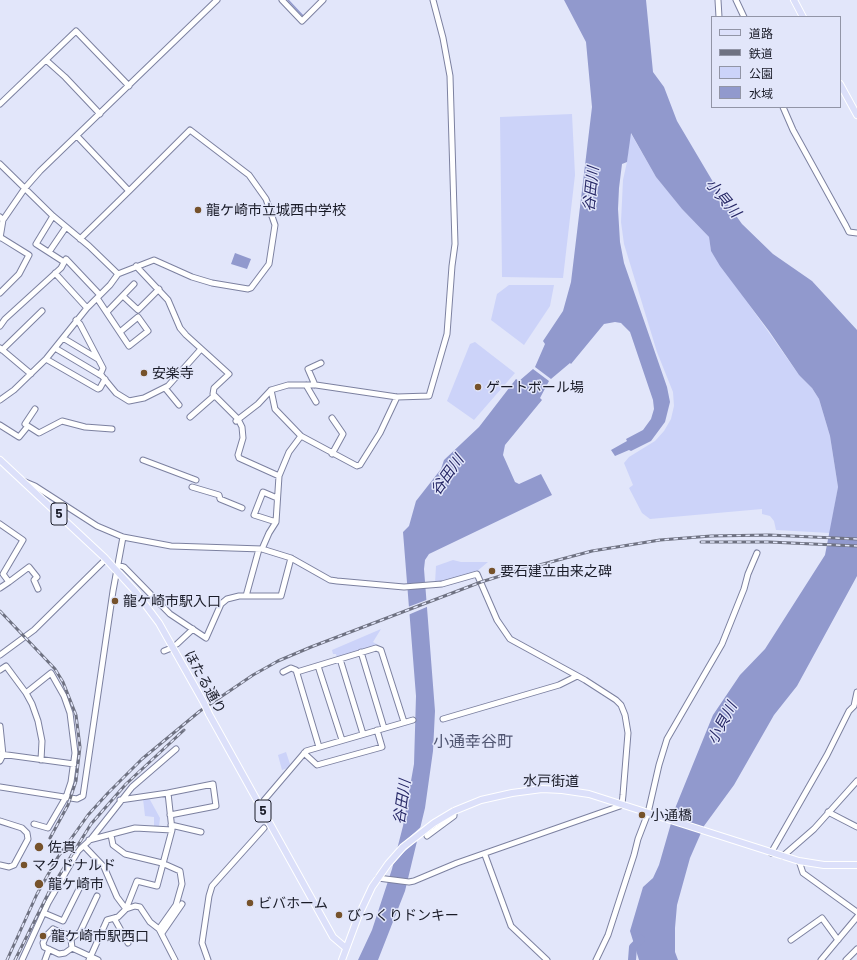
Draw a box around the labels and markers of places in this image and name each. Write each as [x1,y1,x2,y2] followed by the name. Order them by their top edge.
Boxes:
[206,202,346,218] place label: 龍ケ崎市立城西中学校
[193,205,203,215] marker: 龍ケ崎市立城西中学校
[152,365,194,381] place label: 安楽寺
[139,368,149,378] marker: 安楽寺
[486,379,584,395] place label: ゲートボール場
[473,382,483,392] marker: ゲートボール場
[500,563,612,579] place label: 要石建立由来之碑
[487,566,497,576] marker: 要石建立由来之碑
[123,593,221,609] place label: 龍ケ崎市駅入口
[110,596,120,606] marker: 龍ケ崎市駅入口
[650,807,692,823] place label: 小通橋
[637,810,647,820] marker: 小通橋
[48,839,76,855] place label: 佐貫
[33,841,45,853] marker: 佐貫
[32,857,116,873] place label: マクドナルド
[19,860,29,870] marker: マクドナルド
[48,876,104,892] place label: 龍ケ崎市
[33,878,45,890] marker: 龍ケ崎市
[258,895,328,911] place label: ビバホーム
[245,898,255,908] marker: ビバホーム
[347,907,459,923] place label: びっくりドンキー
[334,910,344,920] marker: びっくりドンキー
[51,928,149,944] place label: 龍ケ崎市駅西口
[38,931,48,941] marker: 龍ケ崎市駅西口

